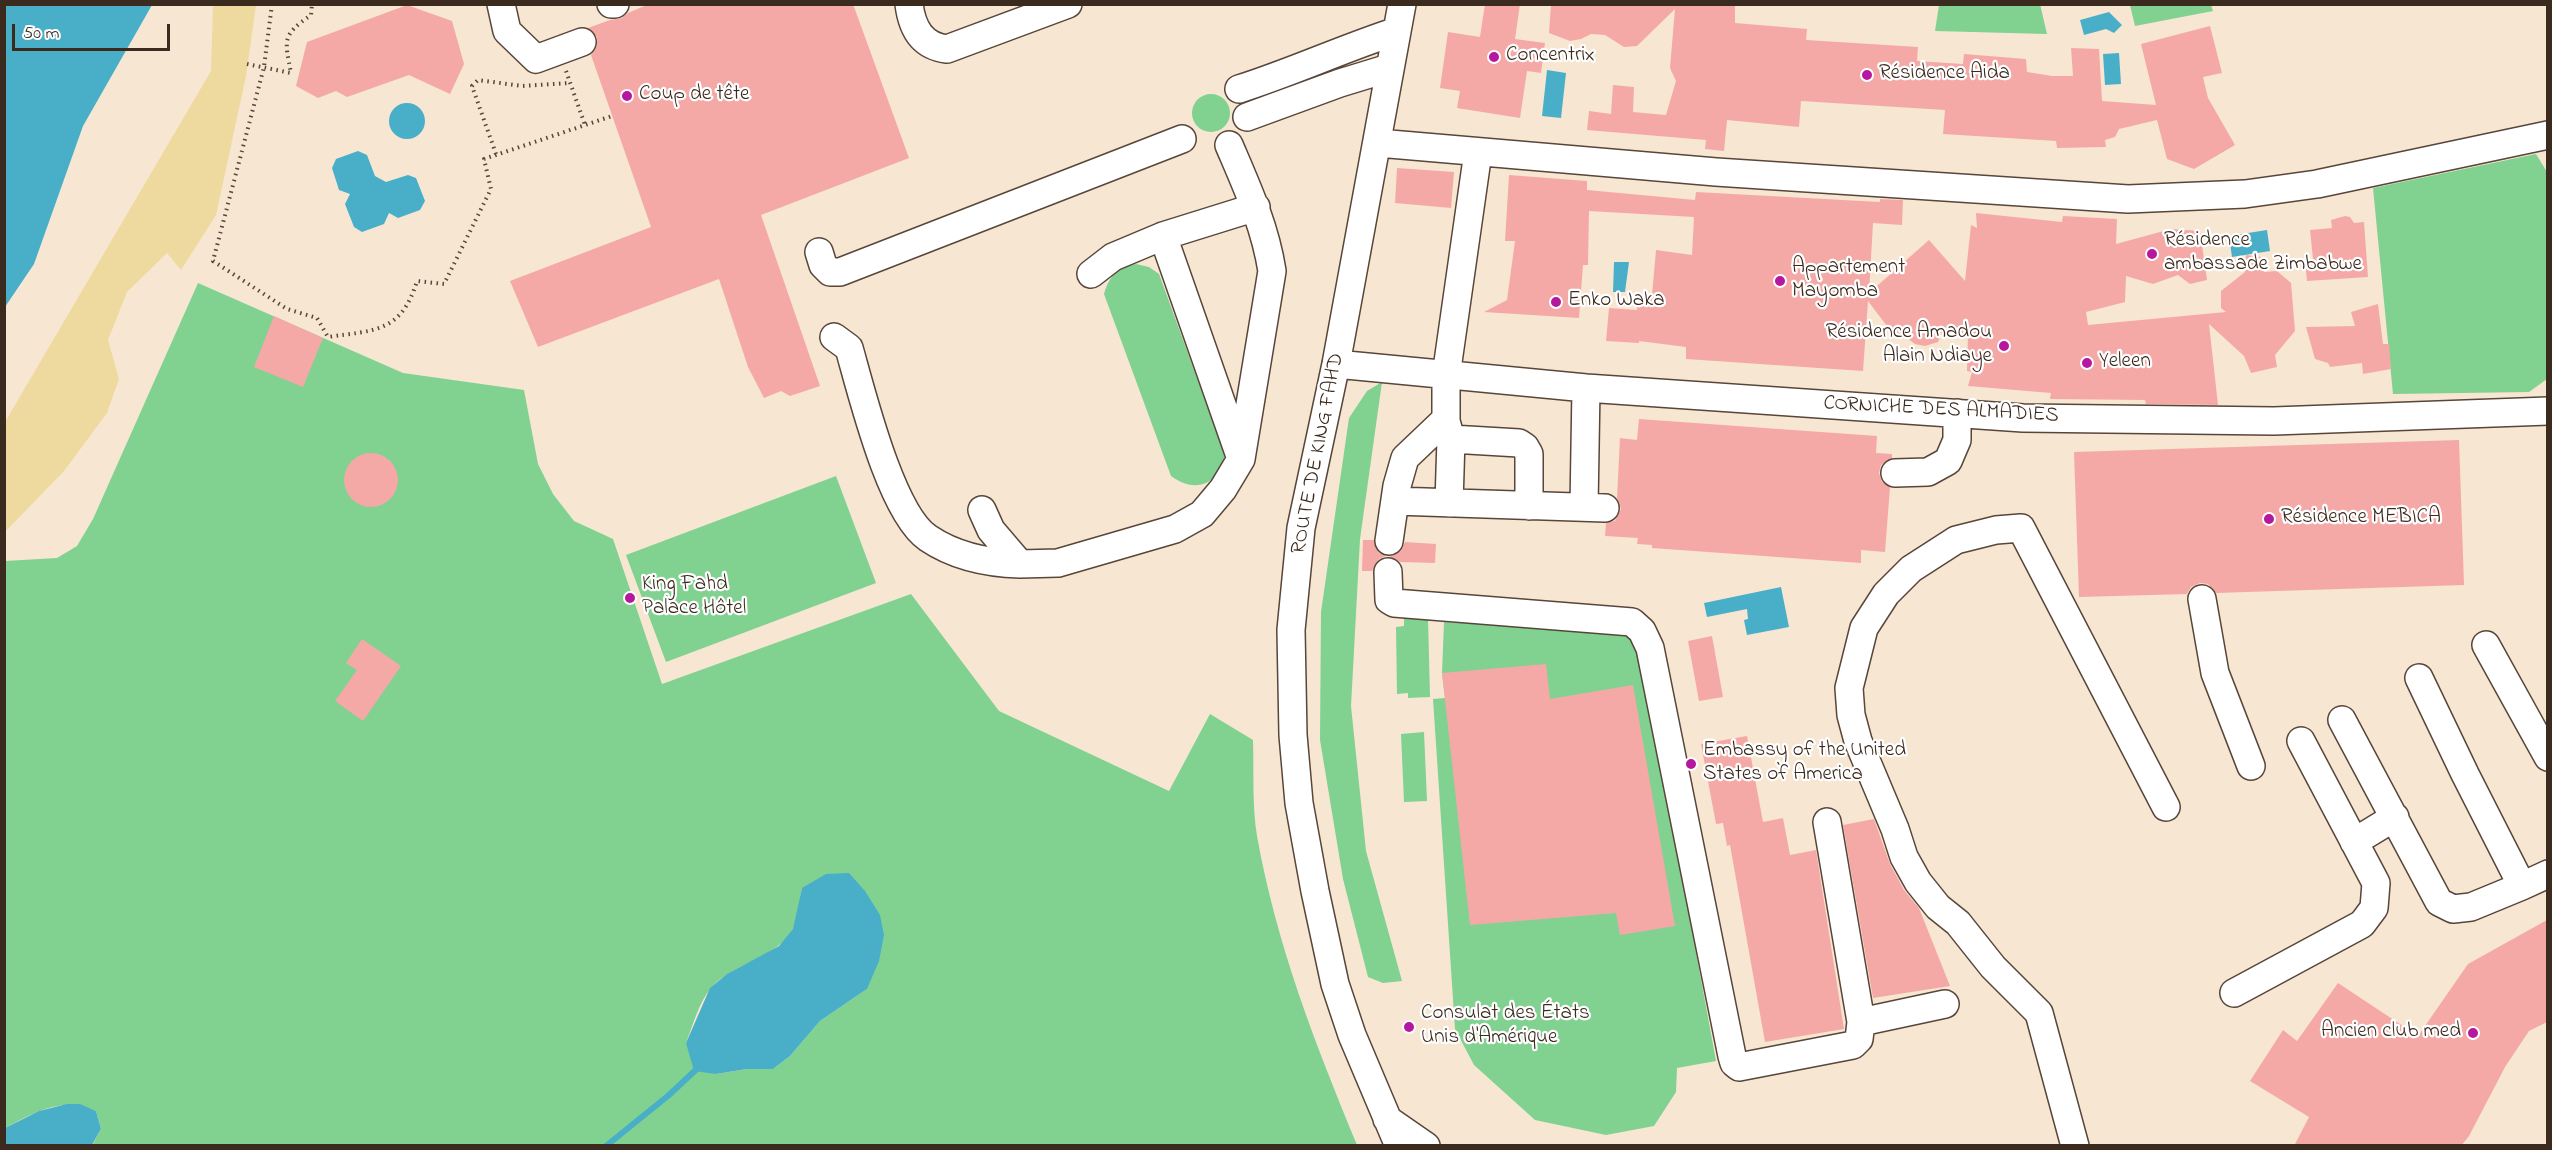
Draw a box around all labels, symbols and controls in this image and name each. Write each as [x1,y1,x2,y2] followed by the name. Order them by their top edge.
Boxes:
[15,12,172,50] scale bar
[23,21,60,47] text: 50 m
[1506,44,1595,70] place label: Concentrix
[1487,50,1501,64] marker: Concentrix
[1879,62,2010,88] place label: Résidence Aida
[1860,68,1874,82] marker: Résidence Aida
[639,83,749,109] place label: Coup de tête
[620,89,634,103] marker: Coup de tête
[2164,229,2362,279] place label: Résidence ambassade Zimbabwe
[2145,247,2159,261] marker: Résidence ambassade Zimbabwe
[1792,256,1905,306] place label: Appartement Mayomba
[1773,274,1787,288] marker: Appartement Mayomba
[1568,289,1665,315] place label: Enko Waka
[1549,295,1563,309] marker: Enko Waka
[1826,321,1992,371] place label: Résidence Amadou Alain Ndiaye
[1997,339,2011,353] marker: Résidence Amadou Alain Ndiaye
[2099,350,2151,376] place label: Yeleen
[1287,351,1351,557] street label: ROUTE DE KING FAHD
[2080,356,2094,370] marker: Yeleen
[1823,392,2059,430] street label: CORNICHE DES ALMADIES
[2281,506,2441,532] place label: Résidence MEBICA
[2262,512,2276,526] marker: Résidence MEBICA
[642,573,746,623] place label: King Fahd Palace Hôtel
[623,591,637,605] marker: King Fahd Palace Hôtel
[1703,739,1906,789] place label: Embassy of the United States of America
[1684,757,1698,771] marker: Embassy of the United States of America
[1421,1002,1590,1052] place label: Consulat des États Unis d'Amérique
[1402,1020,1416,1034] marker: Consulat des États Unis d'Amérique
[2321,1020,2461,1046] place label: Ancien club med
[2466,1026,2480,1040] marker: Ancien club med

